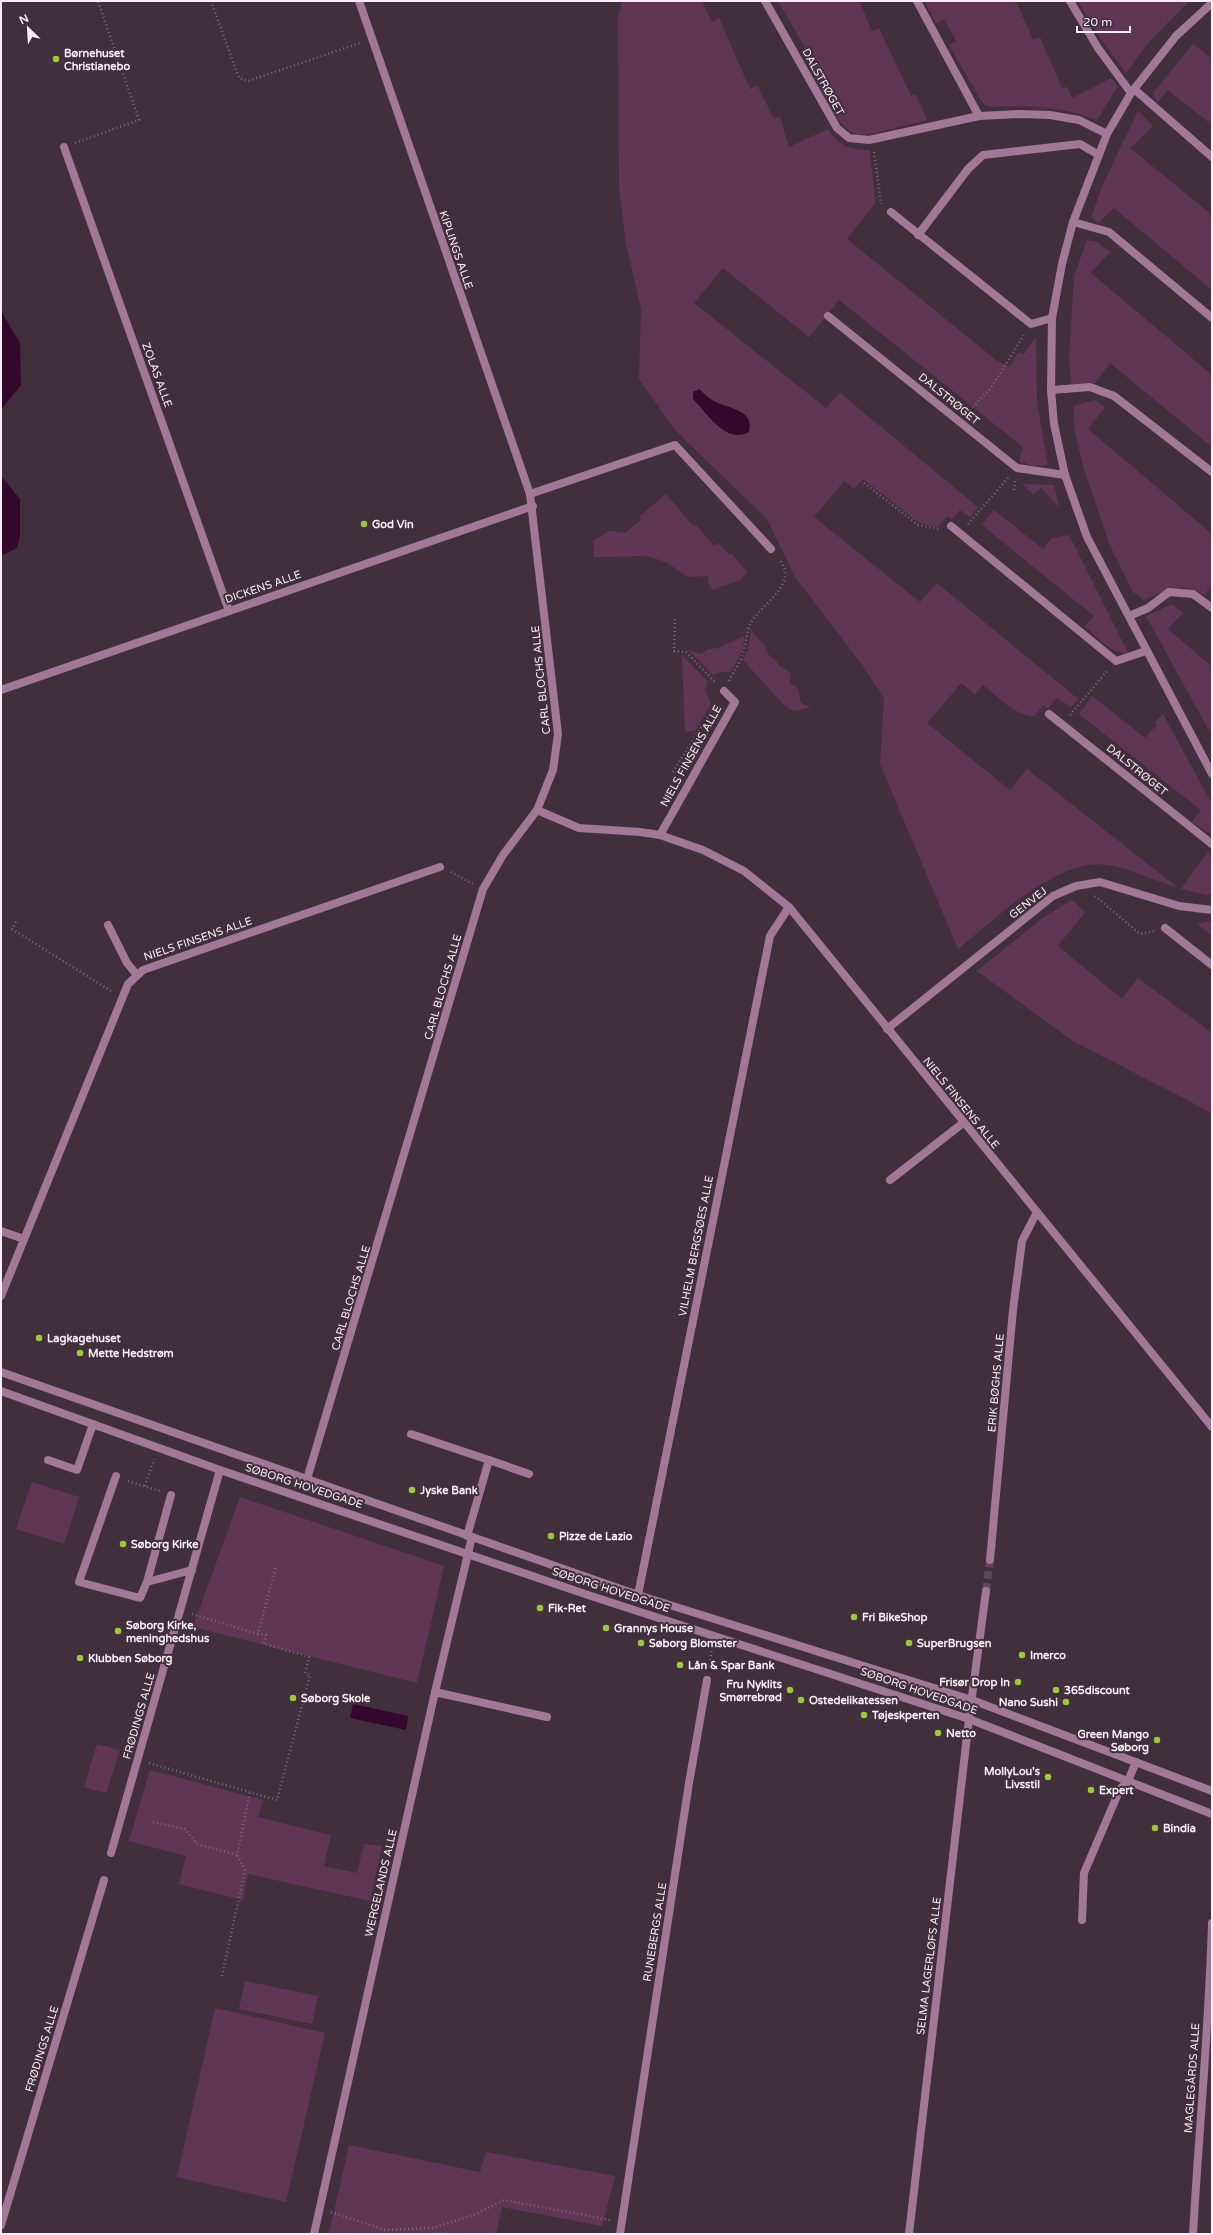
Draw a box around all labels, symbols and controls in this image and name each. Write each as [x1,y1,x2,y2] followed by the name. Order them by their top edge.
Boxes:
[8,8,48,48] north arrow
[1077,8,1130,34] scale bar
[17,12,31,27] text: N
[1083,15,1112,29] text: 20 m
[799,46,847,118] street label: DALSTRØGET
[64,47,131,73] place label: Børnehuset Christianebo
[51,54,61,64] marker: Børnehuset Christianebo
[436,209,476,291] street label: KIPLINGS ALLE
[139,341,175,409] street label: ZOLAS ALLE
[916,371,982,428] street label: DALSTRØGET
[372,518,414,531] place label: God Vin
[359,519,369,529] marker: God Vin
[223,568,303,606] street label: DICKENS ALLE
[529,625,553,735] street label: CARL BLOCHS ALLE
[658,703,724,809] street label: NIELS FINSENS ALLE
[1104,742,1170,799] street label: DALSTRØGET
[1007,884,1049,922] street label: GENVEJ
[142,914,254,964] street label: NIELS FINSENS ALLE
[422,933,464,1041] street label: CARL BLOCHS ALLE
[920,1055,1002,1151] street label: NIELS FINSENS ALLE
[676,1174,716,1318] street label: VILHELM BERGSØES ALLE
[329,1244,373,1352] street label: CARL BLOCHS ALLE
[47,1332,122,1346] place label: Lagkagehuset
[34,1333,44,1343] marker: Lagkagehuset
[985,1333,1007,1433] street label: ERIK BØGHS ALLE
[88,1347,174,1360] place label: Mette Hedstrøm
[75,1348,85,1358] marker: Mette Hedstrøm
[243,1461,365,1511] street label: SØBORG HOVEDGADE
[419,1484,478,1498] place label: Jyske Bank
[407,1485,417,1495] marker: Jyske Bank
[559,1530,633,1543] place label: Pizze de Lazio
[546,1531,556,1541] marker: Pizze de Lazio
[131,1538,199,1552] place label: Søborg Kirke
[118,1539,128,1549] marker: Søborg Kirke
[550,1565,672,1615] street label: SØBORG HOVEDGADE
[548,1602,587,1615] place label: Fik-Ret
[535,1603,545,1613] marker: Fik-Ret
[862,1611,928,1625] place label: Fri BikeShop
[849,1612,859,1622] marker: Fri BikeShop
[126,1619,210,1646] place label: Søborg Kirke, meninghedshus
[614,1622,694,1636] place label: Grannys House
[601,1623,611,1633] marker: Grannys House
[113,1626,123,1636] marker: Søborg Kirke, meninghedshus
[649,1637,738,1651] place label: Søborg Blomster
[917,1637,992,1651] place label: SuperBrugsen
[636,1638,646,1648] marker: Søborg Blomster
[904,1638,914,1648] marker: SuperBrugsen
[1030,1649,1066,1662] place label: Imerco
[1017,1650,1027,1660] marker: Imerco
[88,1652,173,1666] place label: Klubben Søborg
[75,1653,85,1663] marker: Klubben Søborg
[688,1659,774,1673] place label: Lån & Spar Bank
[675,1660,685,1670] marker: Lån & Spar Bank
[859,1665,979,1717] street label: SØBORG HOVEDGADE
[120,1671,158,1761] street label: FRØDINGS ALLE
[939,1676,1010,1690] place label: Frisør Drop In
[1013,1677,1023,1687] marker: Frisør Drop In
[719,1678,783,1704] place label: Fru Nyklits Smørrebrød
[1064,1684,1130,1697] place label: 365discount
[785,1685,795,1695] marker: Fru Nyklits Smørrebrød
[1051,1685,1061,1695] marker: 365discount
[301,1692,371,1706] place label: Søborg Skole
[288,1693,298,1703] marker: Søborg Skole
[809,1694,898,1707] place label: Ostedelikatessen
[796,1695,806,1705] marker: Ostedelikatessen
[999,1696,1058,1709] place label: Nano Sushi
[1061,1697,1071,1707] marker: Nano Sushi
[871,1709,940,1723] place label: Tøjeskperten
[859,1710,869,1720] marker: Tøjeskperten
[946,1727,976,1740] place label: Netto
[933,1728,943,1738] marker: Netto
[1077,1728,1149,1755] place label: Green Mango Søborg
[1152,1735,1162,1745] marker: Green Mango Søborg
[984,1765,1041,1791] place label: MollyLou's Livsstil
[1043,1772,1053,1782] marker: MollyLou's Livsstil
[1099,1784,1134,1798] place label: Expert
[1086,1785,1096,1795] marker: Expert
[1163,1822,1196,1835] place label: Bindia
[1150,1823,1160,1833] marker: Bindia
[362,1828,400,1938] street label: WERGELANDS ALLE
[641,1881,669,1983] street label: RUNEBERGS ALLE
[914,1896,944,2036] street label: SELMA LAGERLØFS ALLE
[23,2004,61,2094] street label: FRØDINGS ALLE
[1181,2022,1202,2134] street label: MAGLEGÅRDS ALLE

